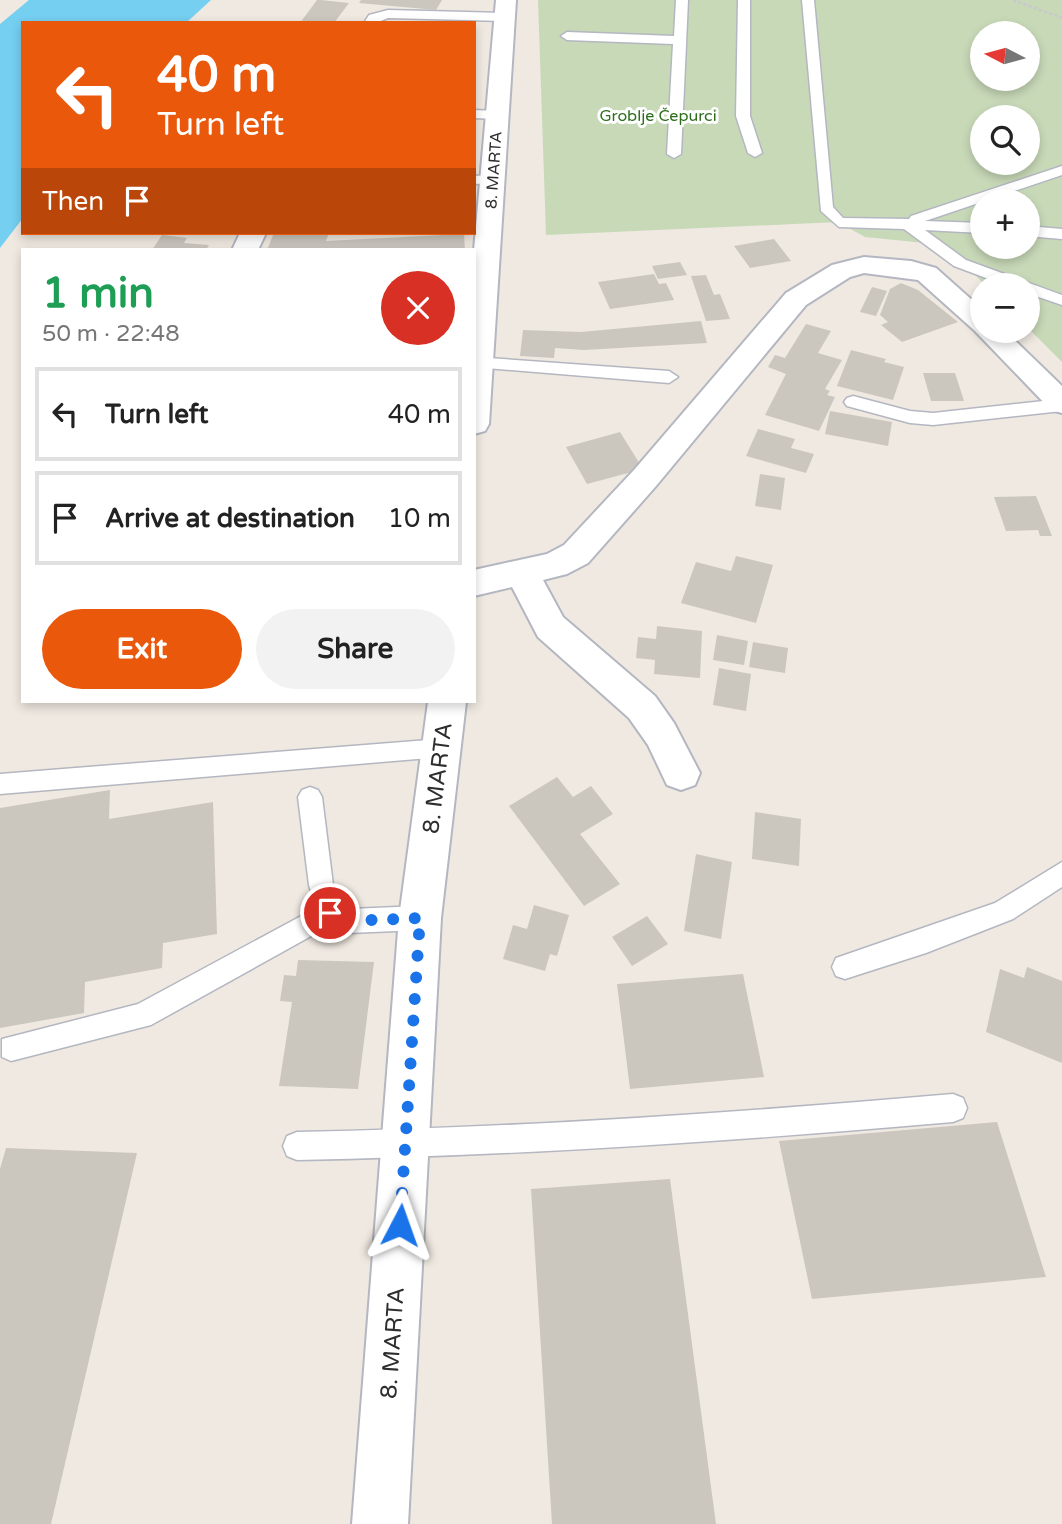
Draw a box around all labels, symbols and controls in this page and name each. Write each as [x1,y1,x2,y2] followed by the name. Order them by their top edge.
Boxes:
[970,21,1040,91] north arrow
[970,21,1040,343] map controls
[157,46,276,105] text: 40 m
[42,49,133,140] icon: left
[970,105,1040,175] button: search
[157,106,284,144] text: Turn left
[599,106,717,126] park label: Groblje Čepurci
[481,130,507,210] street label: 8. MARTA
[118,182,156,220] icon: arrive
[42,186,104,217] text: Then
[970,189,1040,259] button: +
[42,268,154,319] text: 1 min
[381,271,455,345] button: close
[970,273,1040,343] button: −
[42,320,180,348] text: 50 m · 22:48
[46,395,84,433] icon: left
[105,399,208,430] text: Turn left
[388,399,451,430] text: 40 m
[46,499,84,537] icon: arrive
[105,503,355,534] text: Arrive at destination
[388,503,451,534] text: 10 m
[42,609,242,689] button: Exit
[256,609,455,689] button: Share
[417,721,459,835] street label: 8. MARTA
[300,883,360,943] pin
[311,894,349,932] icon: arrive
[363,1188,437,1262] position arrow
[375,1286,411,1400] street label: 8. MARTA

